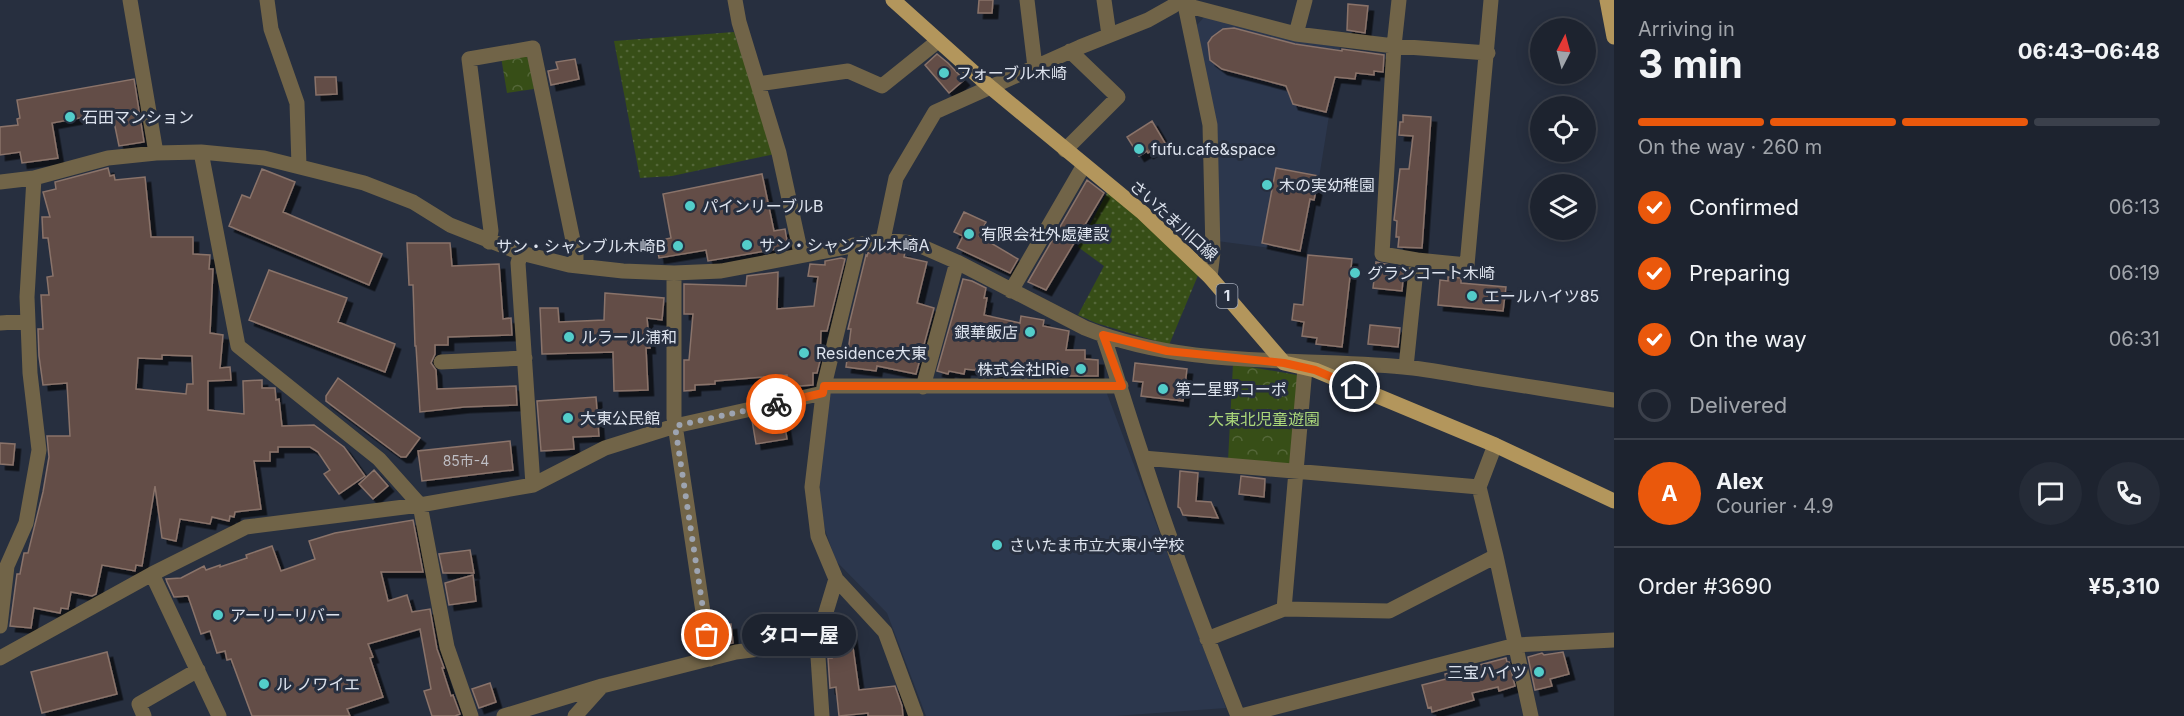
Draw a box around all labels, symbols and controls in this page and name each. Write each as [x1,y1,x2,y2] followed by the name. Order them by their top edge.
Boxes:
[1638,17,1735,41] text: Arriving in
[1530,18,1596,84] north arrow
[1530,18,1596,240] map controls
[2018,38,2160,64] text: 06:43–06:48
[1638,40,1743,87] text: 3 min
[956,63,1067,83] place label: フォーブル木崎
[937,66,951,80] marker: フォーブル木崎
[1530,96,1596,162] button: locate
[82,107,194,127] place label: 石田マンション
[63,110,77,124] marker: 石田マンション
[1638,135,1822,159] text: On the way · 260 m
[1151,139,1276,159] place label: fufu.cafe&space
[1132,142,1146,156] marker: fufu.cafe&space
[1530,174,1596,240] button: layers
[1126,175,1222,265] street label: さいたま川口線
[1279,175,1375,195] place label: 木の実幼稚園
[1260,178,1274,192] marker: 木の実幼稚園
[1638,191,1671,224] icon: check
[1689,194,1799,220] text: Confirmed
[2109,195,2160,219] text: 06:13
[702,196,824,216] place label: パインリーブルB
[683,199,697,213] marker: パインリーブルB
[981,224,1109,244] place label: 有限会社外處建設
[962,227,976,241] marker: 有限会社外處建設
[759,235,930,255] place label: サン・シャンブル木崎A
[496,236,666,256] place label: サン・シャンブル木崎B
[740,238,754,252] marker: サン・シャンブル木崎A
[671,239,685,253] marker: サン・シャンブル木崎B
[1638,257,1671,290] icon: check
[1689,260,1790,286] text: Preparing
[2109,261,2160,285] text: 06:19
[1367,263,1495,283] place label: グランコート木崎
[1348,266,1362,280] marker: グランコート木崎
[1216,284,1238,308] road number: 1
[1484,286,1599,306] place label: エールハイツ85
[1465,289,1479,303] marker: エールハイツ85
[954,322,1018,342] place label: 銀華飯店
[1638,323,1671,356] icon: check
[1023,325,1037,339] marker: 銀華飯店
[1689,326,1807,352] text: On the way
[581,327,677,347] place label: ルラール浦和
[2109,327,2160,351] text: 06:31
[562,330,576,344] marker: ルラール浦和
[816,343,927,363] place label: Residence大東
[797,346,811,360] marker: Residence大東
[977,359,1069,379] place label: 株式会社IRie
[1329,361,1380,412] pin
[1074,362,1088,376] marker: 株式会社IRie
[1338,370,1371,403] icon: home
[746,374,806,434] courier
[1175,379,1287,399] place label: 第二星野コーポ
[1156,382,1170,396] marker: 第二星野コーポ
[760,388,793,421] icon: bike
[1689,392,1787,418] text: Delivered
[580,408,660,428] place label: 大東公民館
[1208,409,1320,429] park label: 大東北児童遊園
[561,411,575,425] marker: 大東公民館
[443,452,489,469] house number: 85市-4
[2019,462,2082,525] button: chat
[2097,462,2160,525] button: phone
[1716,468,1764,494] text: Alex
[1661,480,1678,506] text: A
[1716,494,1834,518] text: Courier · 4.9
[1009,535,1185,555] place label: さいたま市立大東小学校
[990,538,1004,552] marker: さいたま市立大東小学校
[1638,573,1772,599] text: Order #3690
[2089,573,2160,599] text: ¥5,310
[230,605,341,625] place label: アーリーリバー
[211,608,225,622] marker: アーリーリバー
[681,609,732,660] pin
[743,614,857,656] callout: タロー屋
[690,618,723,651] icon: bag
[759,623,839,647] text: タロー屋
[1447,662,1527,682] place label: 三宝ハイツ
[1532,665,1546,679] marker: 三宝ハイツ
[276,674,360,694] place label: ル ノワイエ
[257,677,271,691] marker: ル ノワイエ

